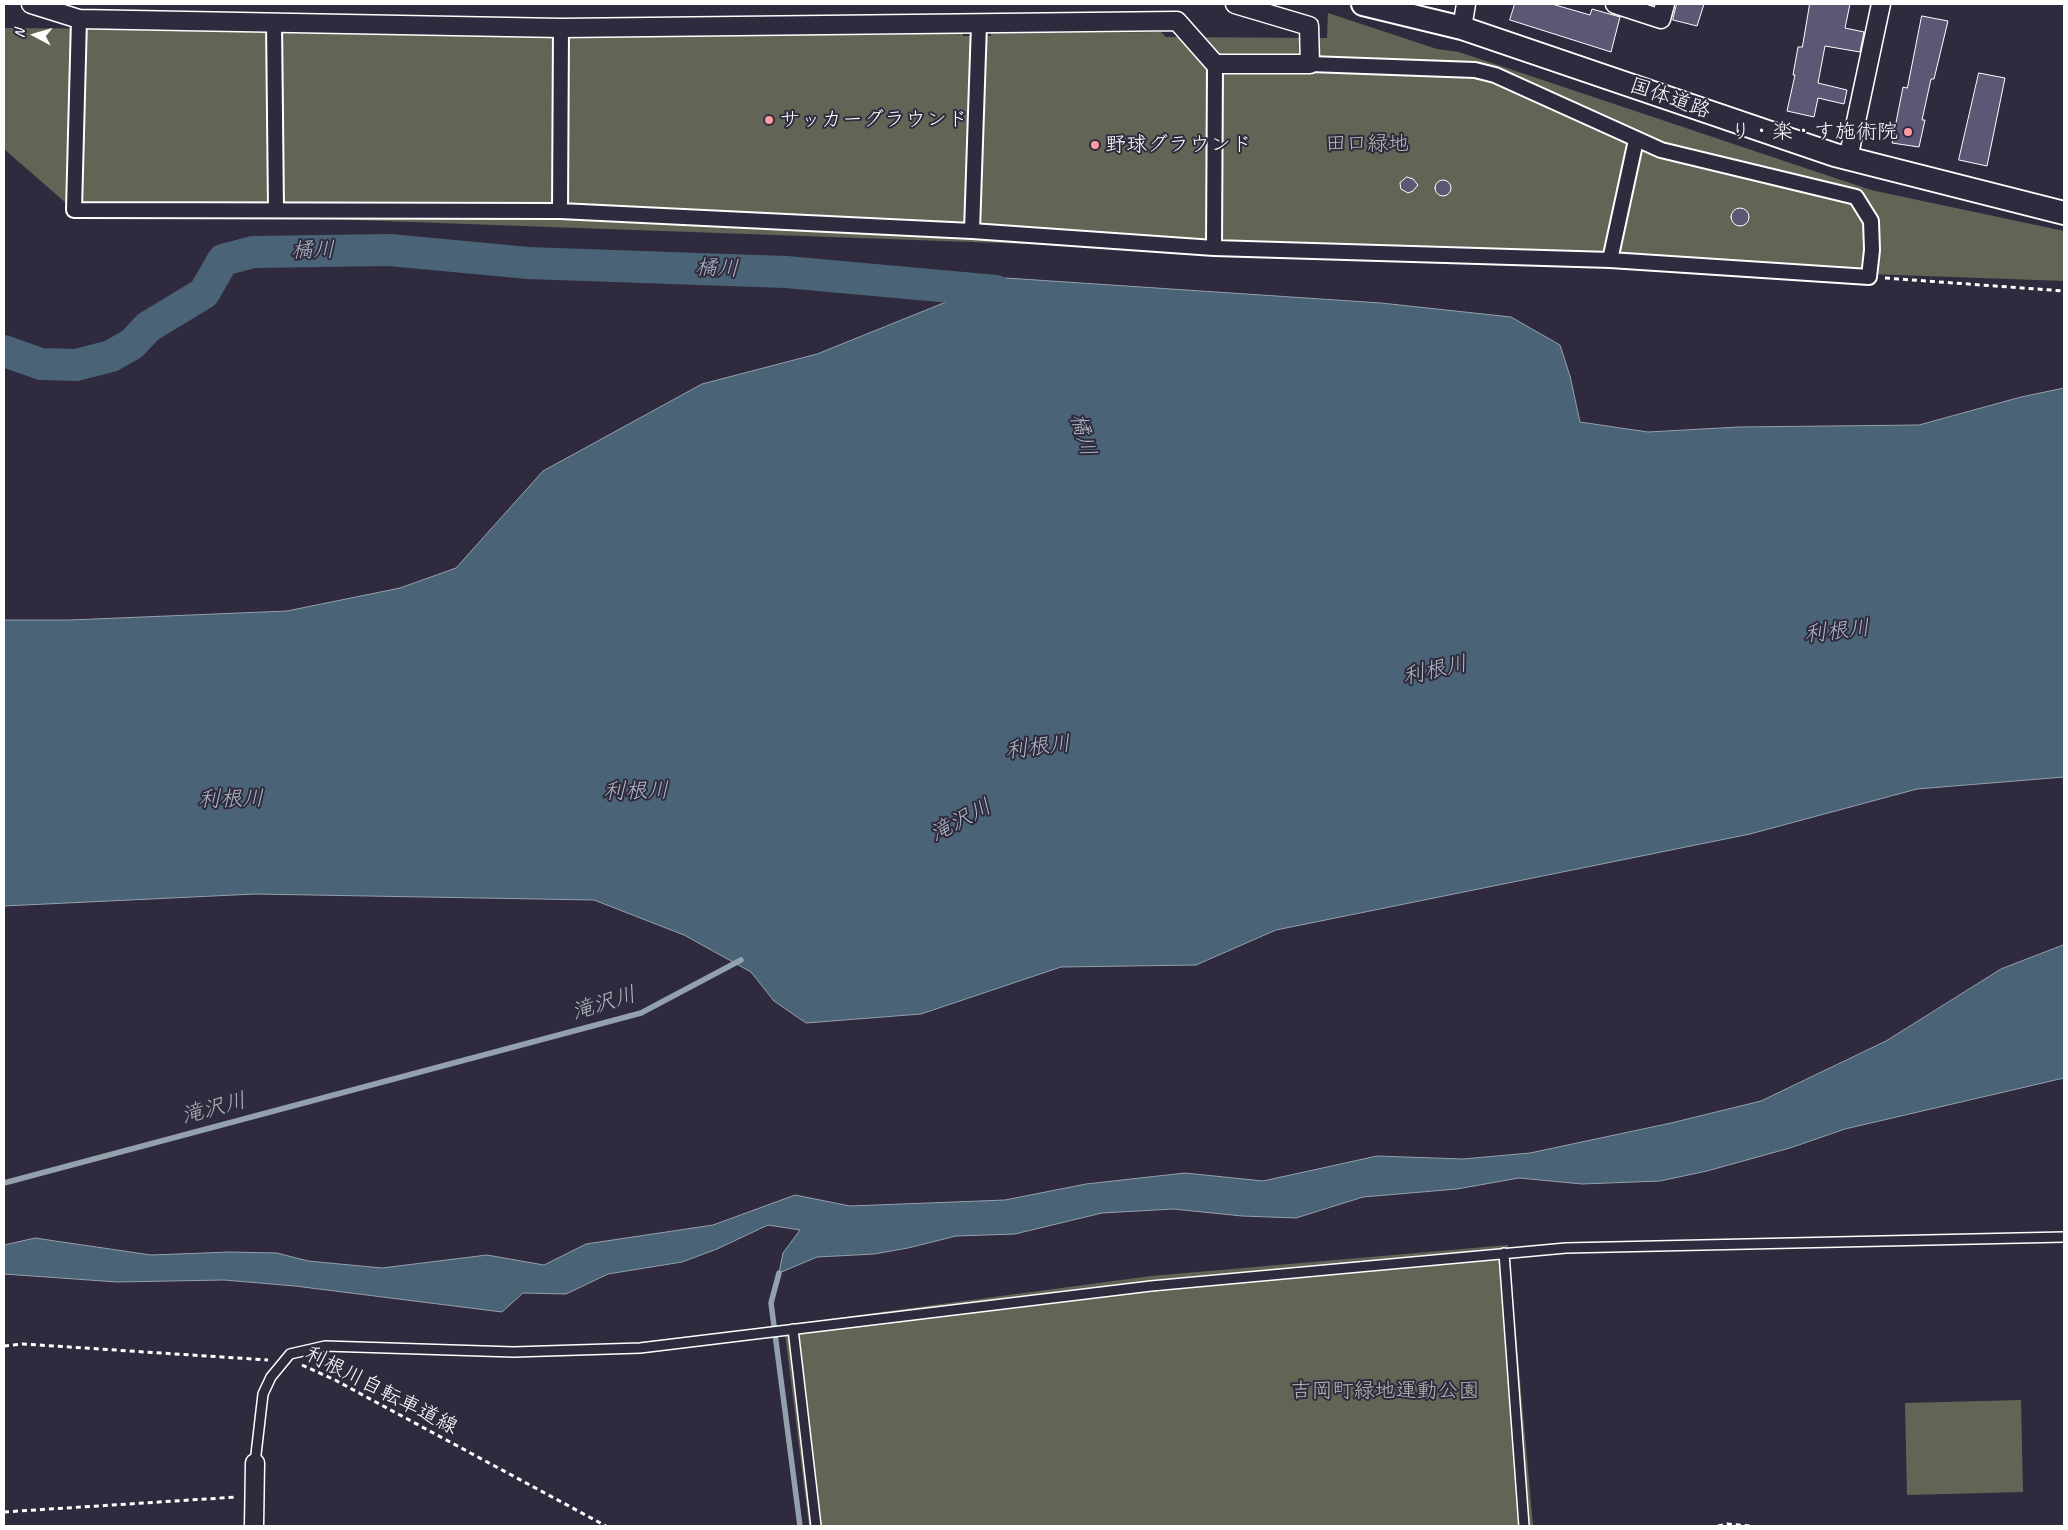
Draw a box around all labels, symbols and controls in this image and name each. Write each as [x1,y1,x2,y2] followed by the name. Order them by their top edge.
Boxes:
[10,10,60,60] north arrow
[11,28,28,39] text: N
[1626,73,1714,125] street label: 国体道路
[779,107,968,133] place label: サッカーグラウンド
[763,114,775,126] marker: サッカーグラウンド
[1730,119,1898,145] place label: り・楽・す施術院
[1902,126,1914,138] marker: り・楽・す施術院
[1325,131,1409,157] park label: 田口緑地
[1105,132,1252,158] place label: 野球グラウンド
[1089,139,1101,151] marker: 野球グラウンド
[291,237,335,265] water label: 橘川
[695,255,739,283] water label: 橘川
[1063,410,1101,460] water label: 橘川
[1803,615,1871,649] water label: 利根川
[1400,651,1470,691] water label: 利根川
[1004,731,1072,765] water label: 利根川
[603,778,669,806] water label: 利根川
[198,786,264,814] water label: 利根川
[926,794,996,848] water label: 滝沢川
[569,982,639,1026] water label: 滝沢川
[179,1088,249,1130] water label: 滝沢川
[300,1342,462,1440] street label: 利根川自転車道線
[1291,1378,1479,1404] park label: 吉岡町緑地運動公園

